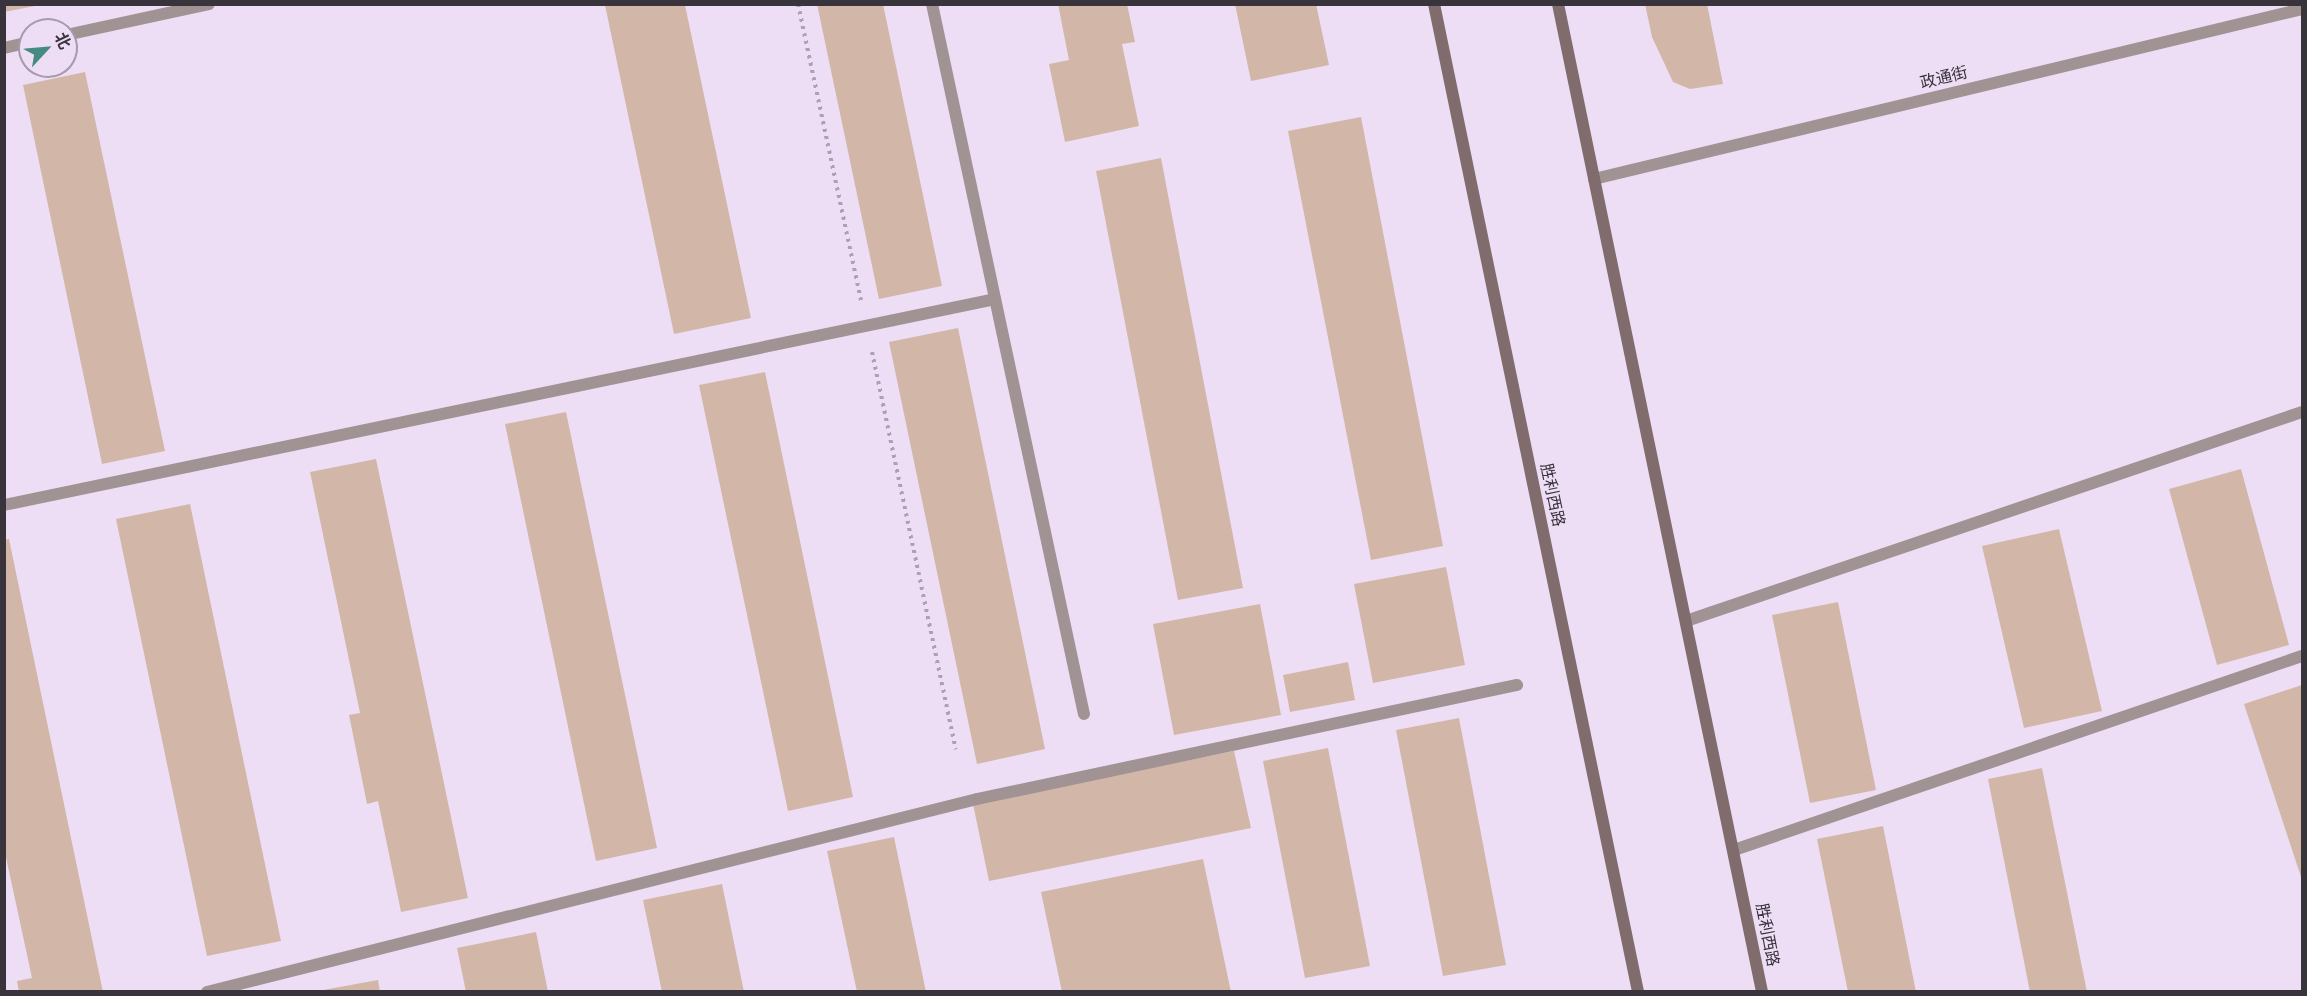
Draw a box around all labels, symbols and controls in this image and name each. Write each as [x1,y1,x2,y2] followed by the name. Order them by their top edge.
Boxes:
[18,18,78,78] north arrow
[51,29,75,52] text: 北
[1918,63,1970,93] street label: 政通街
[1536,462,1568,528] street label: 胜利西路
[1751,902,1783,968] street label: 胜利西路

